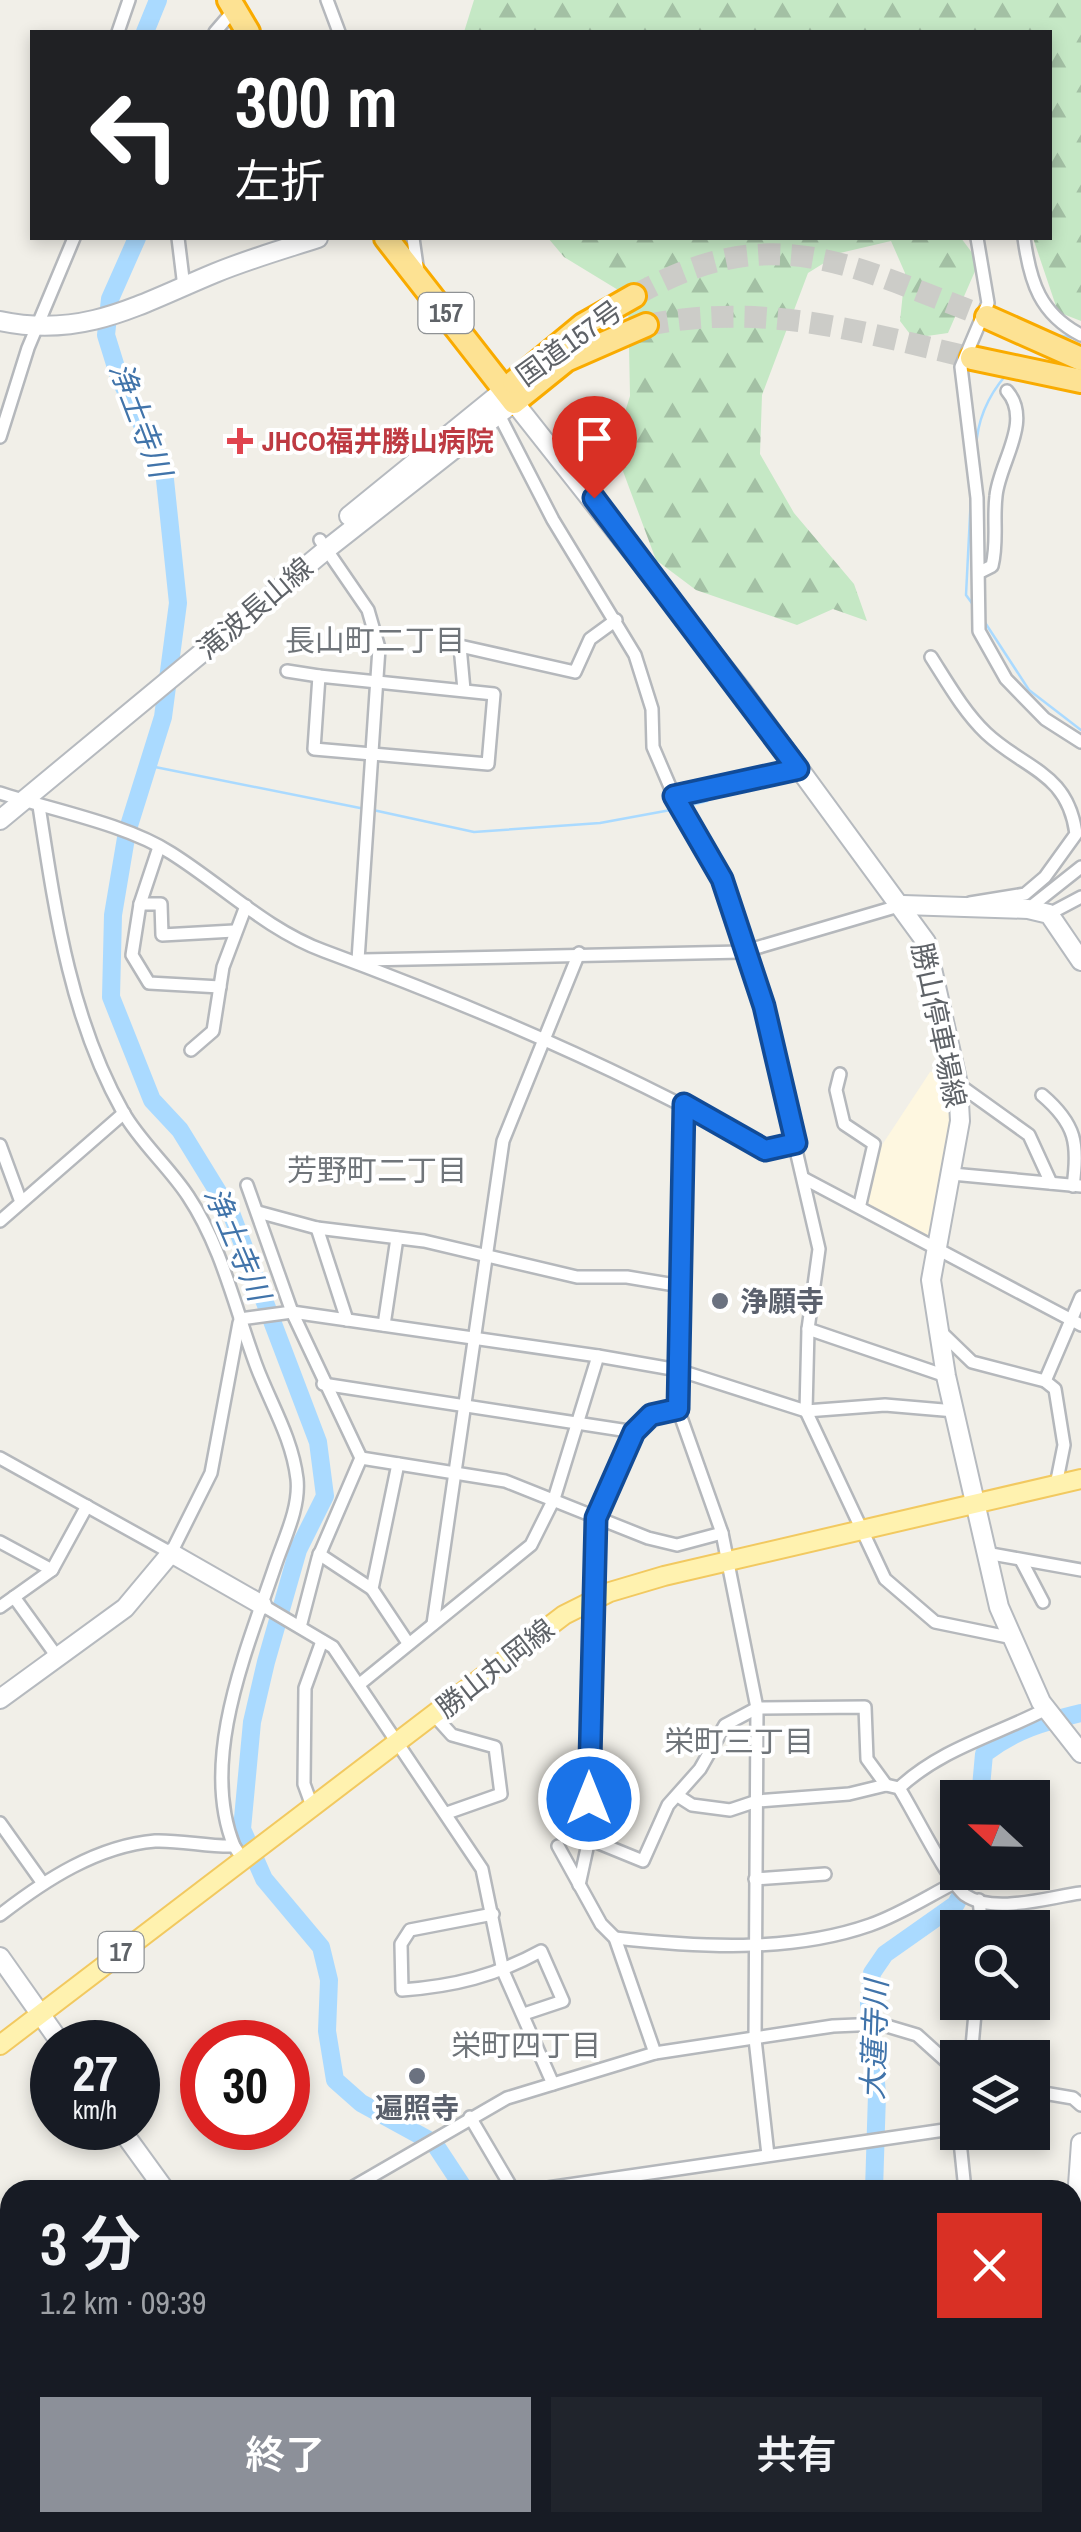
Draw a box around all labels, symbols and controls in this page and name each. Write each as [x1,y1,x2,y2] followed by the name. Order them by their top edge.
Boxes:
[235,55,398,149] text: 300 m
[70,70,200,200] icon: left
[235,150,325,211] text: 左折
[508,292,630,394] street label: 国道157号
[418,293,474,333] road number: 157
[101,356,182,486] water label: 浄土寺川
[552,396,637,499] pin
[567,411,622,466] icon: arrive
[262,422,494,460] place label: JHCO福井勝山病院
[227,428,253,454] marker: JHCO福井勝山病院
[189,548,321,668] street label: 滝波長山線
[285,620,465,660] district label: 長山町二丁目
[903,939,975,1111] street label: 勝山停車場線
[287,1150,467,1190] district label: 芳野町二丁目
[196,1181,281,1309] water label: 浄土寺川
[740,1282,824,1320] place label: 浄願寺
[709,1290,731,1312] marker: 浄願寺
[428,1610,562,1726] street label: 勝山丸岡線
[664,1721,814,1761] district label: 栄町三丁目
[537,1747,641,1851] position arrow
[940,1780,1050,1890] north arrow
[940,1780,1050,2150] map controls
[940,1910,1050,2020] button: search
[98,1932,144,1972] road number: 17
[852,1976,896,2101] water label: 大蓮寺川
[180,2020,310,2150] speed limit sign: 30
[451,2025,601,2065] district label: 栄町四丁目
[72,2039,118,2107] text: 27
[940,2040,1050,2150] button: layers
[406,2065,428,2087] marker: 遍照寺
[375,2089,459,2127] place label: 遍照寺
[73,2093,117,2127] text: km/h
[40,2203,141,2284] text: 3 分
[937,2213,1042,2318] button: close
[40,2281,206,2324] text: 1.2 km · 09:39
[40,2397,531,2512] button: 終了
[551,2397,1042,2512] button: 共有

